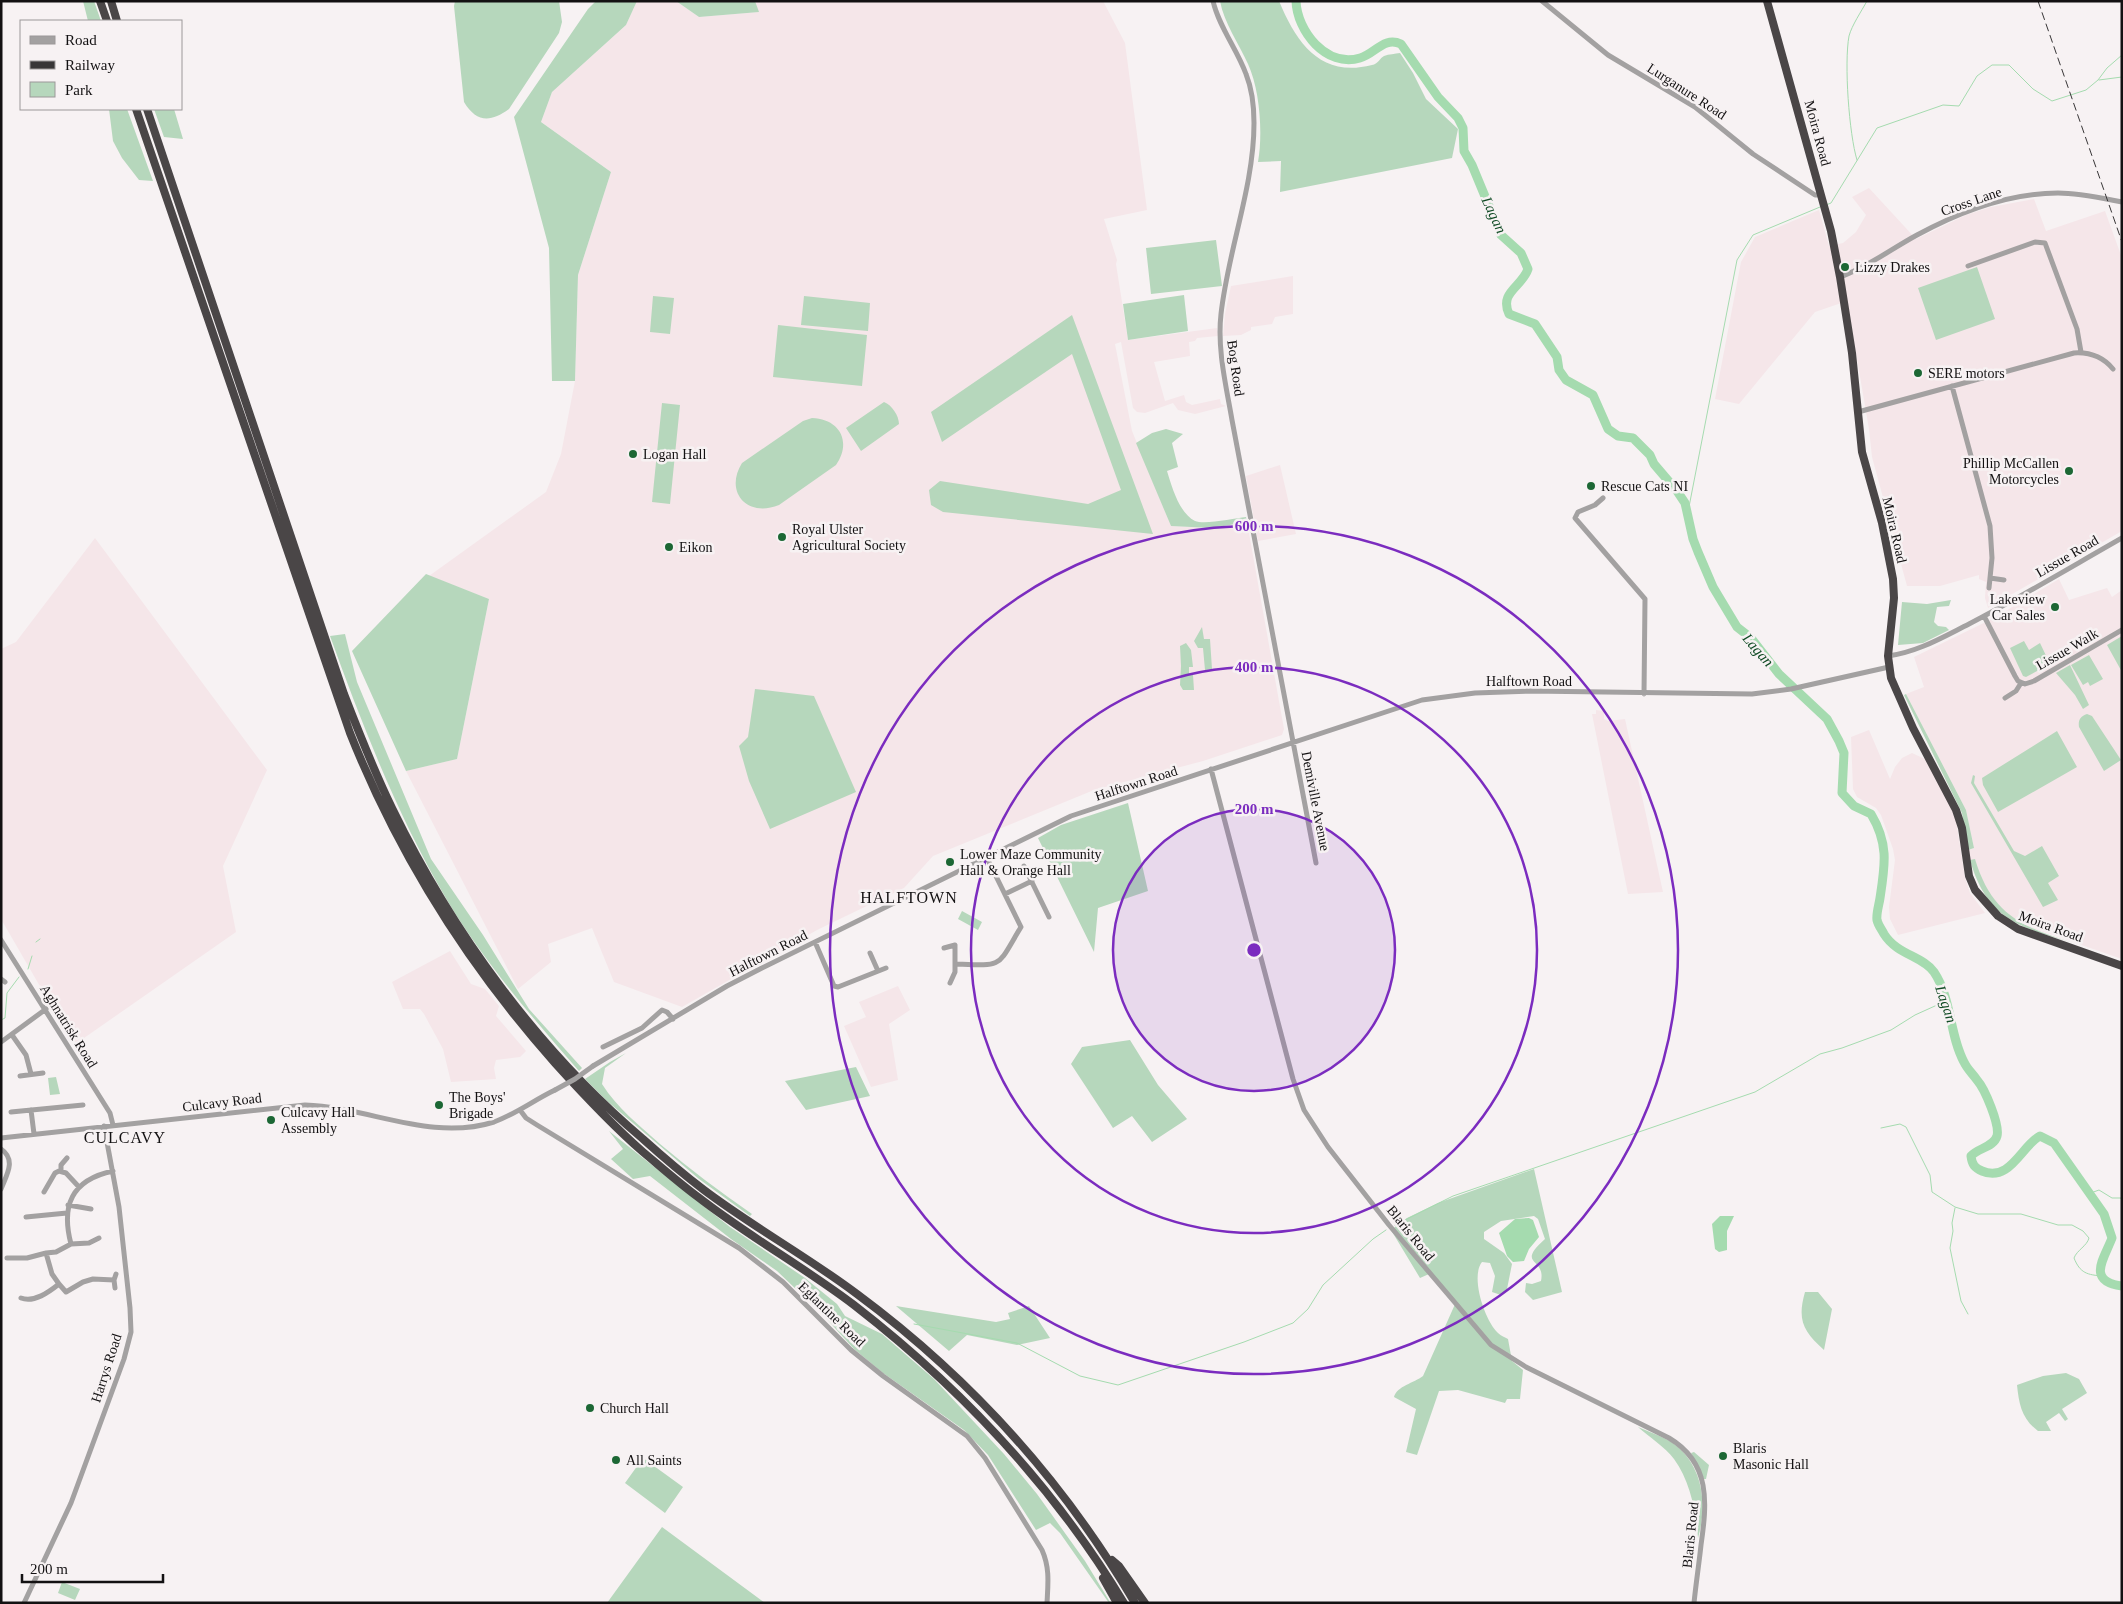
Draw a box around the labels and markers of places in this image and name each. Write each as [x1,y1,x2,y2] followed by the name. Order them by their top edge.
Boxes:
[1855,260,1930,275] place label: Lizzy Drakes
[1839,261,1851,273] marker: Lizzy Drakes
[1928,366,2005,381] place label: SERE motors
[1912,367,1924,379] marker: SERE motors
[643,447,706,462] place label: Logan Hall
[627,448,639,460] marker: Logan Hall
[1963,456,2059,487] place label: Phillip McCallen Motorcycles
[2063,465,2075,477] marker: Phillip McCallen Motorcycles
[1601,479,1688,494] place label: Rescue Cats NI
[1585,480,1597,492] marker: Rescue Cats NI
[792,522,906,553] place label: Royal Ulster Agricultural Society
[776,531,788,543] marker: Royal Ulster Agricultural Society
[679,540,712,555] place label: Eikon
[663,541,675,553] marker: Eikon
[1990,592,2046,623] place label: Lakeview Car Sales
[2049,601,2061,613] marker: Lakeview Car Sales
[960,847,1102,878] place label: Lower Maze Community Hall & Orange Hall
[944,856,956,868] marker: Lower Maze Community Hall & Orange Hall
[1245,941,1263,959] centre of rings
[449,1090,506,1121] place label: The Boys' Brigade
[433,1099,445,1111] marker: The Boys' Brigade
[281,1105,355,1136] place label: Culcavy Hall Assembly
[265,1114,277,1126] marker: Culcavy Hall Assembly
[600,1401,669,1416] place label: Church Hall
[584,1402,596,1414] marker: Church Hall
[1733,1441,1809,1472] place label: Blaris Masonic Hall
[1717,1450,1729,1462] marker: Blaris Masonic Hall
[626,1453,682,1468] place label: All Saints
[610,1454,622,1466] marker: All Saints

